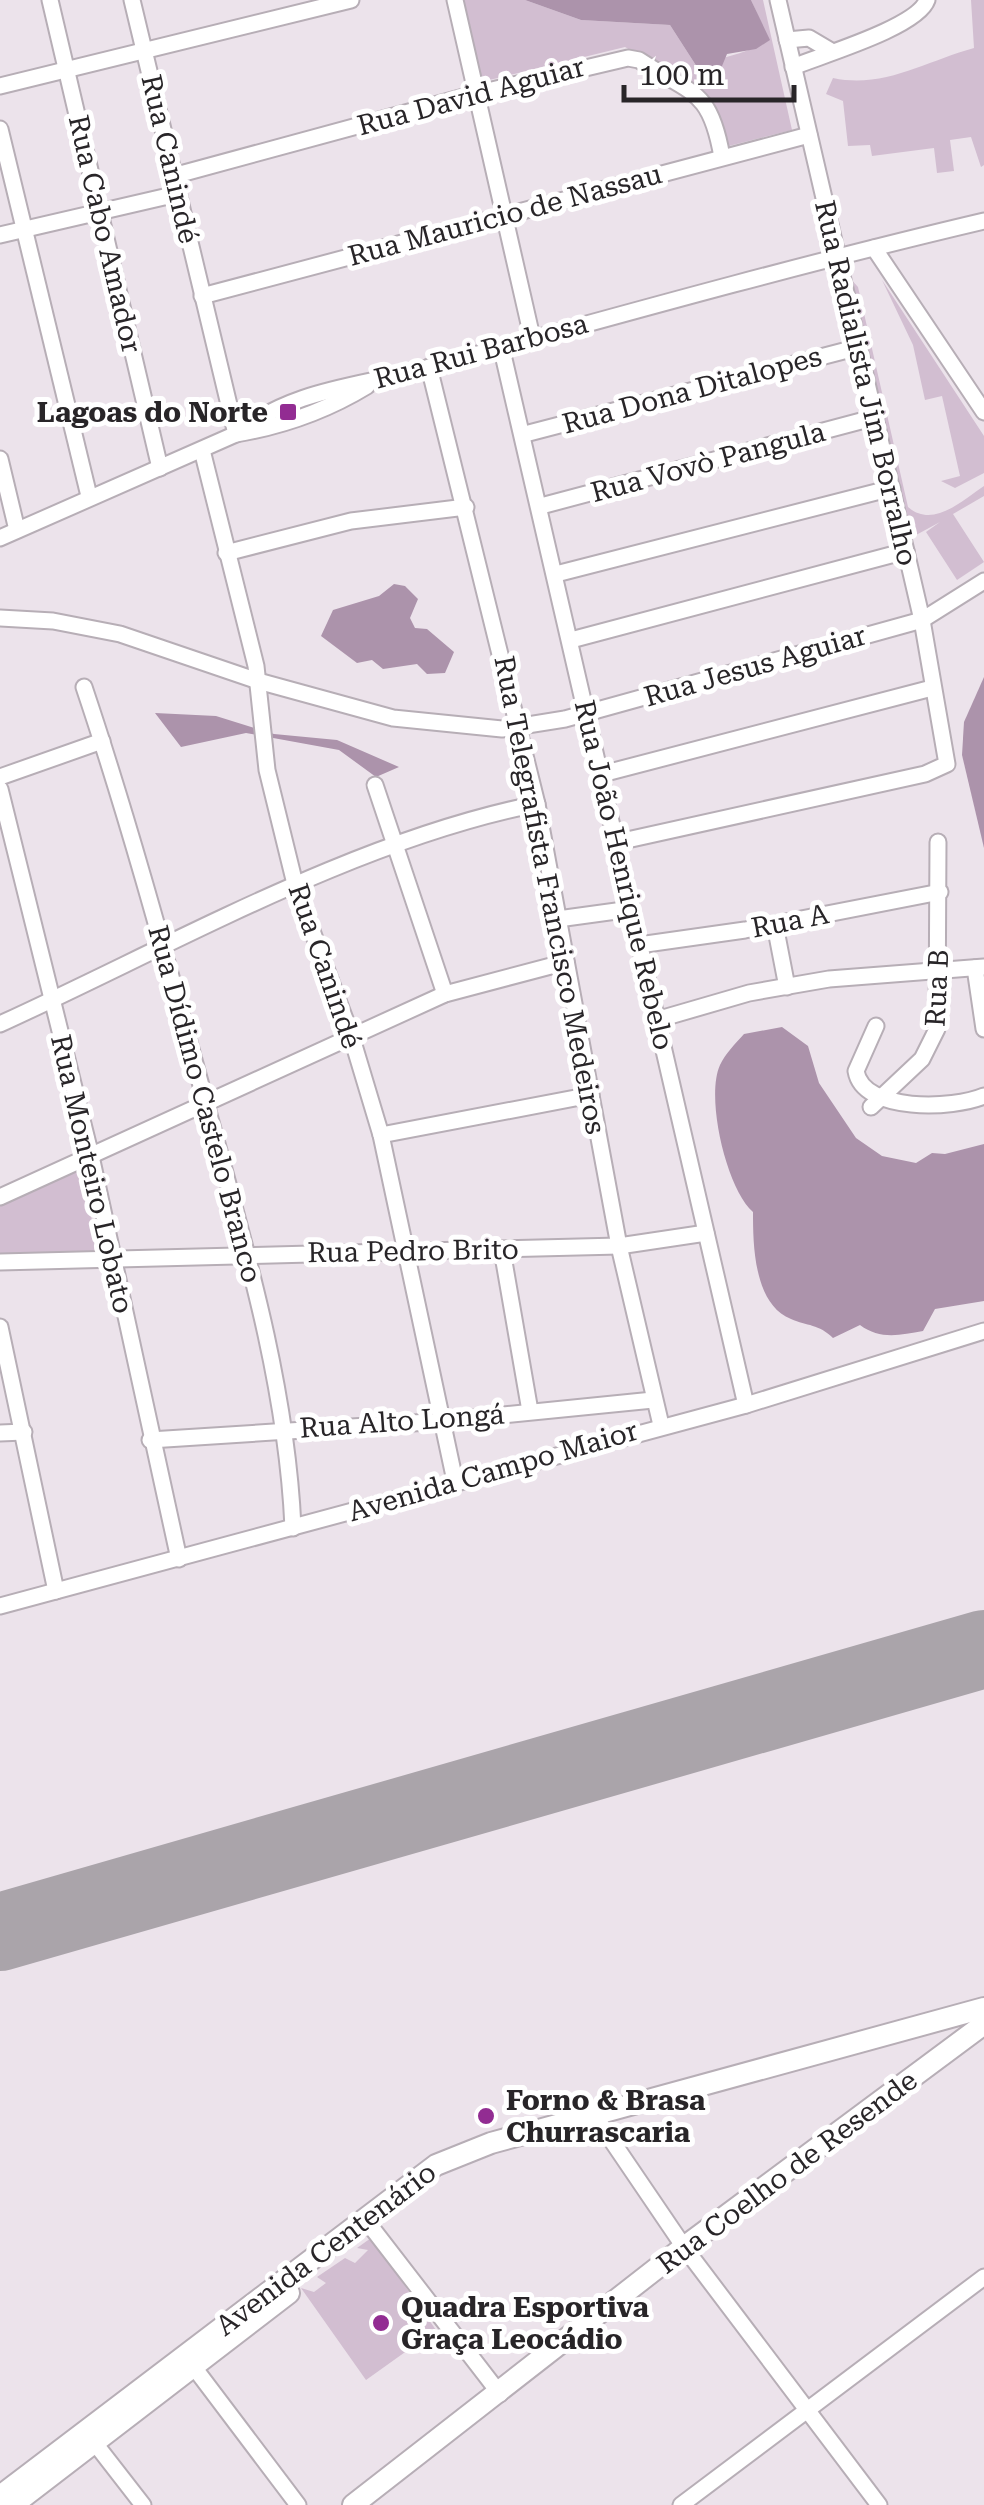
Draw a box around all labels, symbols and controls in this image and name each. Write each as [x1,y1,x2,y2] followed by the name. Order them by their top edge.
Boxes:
[624,40,794,102] scale bar
[354,50,588,142] street label: Rua David Aguiar
[639,57,724,92] text: 100 m
[135,71,205,247] street label: Rua Canindé
[62,112,148,356] street label: Rua Cabo Amador
[345,157,665,273] street label: Rua Mauricio de Nassau
[808,197,924,569] street label: Rua Radialista Jim Borralho
[371,307,591,395] street label: Rua Rui Barbosa
[559,340,825,440] street label: Rua Dona Ditalopes
[37,396,268,429] place label: Lagoas do Norte
[277,401,299,423] marker: Lagoas do Norte
[587,415,829,509] street label: Rua Vovò Pangula
[640,619,870,713] street label: Rua Jesus Aguiar
[487,653,613,1137] street label: Rua Telegrafista Francisco Medeiros
[568,697,680,1053] street label: Rua João Henrique Rebelo
[281,879,369,1053] street label: Rua Canindé
[748,897,832,945] street label: Rua A
[141,922,269,1286] street label: Rua Dídimo Castelo Branco
[918,949,956,1027] street label: Rua B
[44,1031,140,1317] street label: Rua Monteiro Lobato
[307,1233,519,1269] street label: Rua Pedro Brito
[299,1397,505,1445] street label: Rua Alto Longá
[344,1414,642,1528] street label: Avenida Campo Maior
[651,2063,923,2281] street label: Rua Coelho de Resende
[506,2084,706,2149] place label: Forno & Brasa Churrascaria
[475,2105,497,2127] marker: Forno & Brasa Churrascaria
[209,2155,443,2343] street label: Avenida Centenário
[401,2291,650,2356] place label: Quadra Esportiva Graça Leocádio
[370,2312,392,2334] marker: Quadra Esportiva Graça Leocádio

